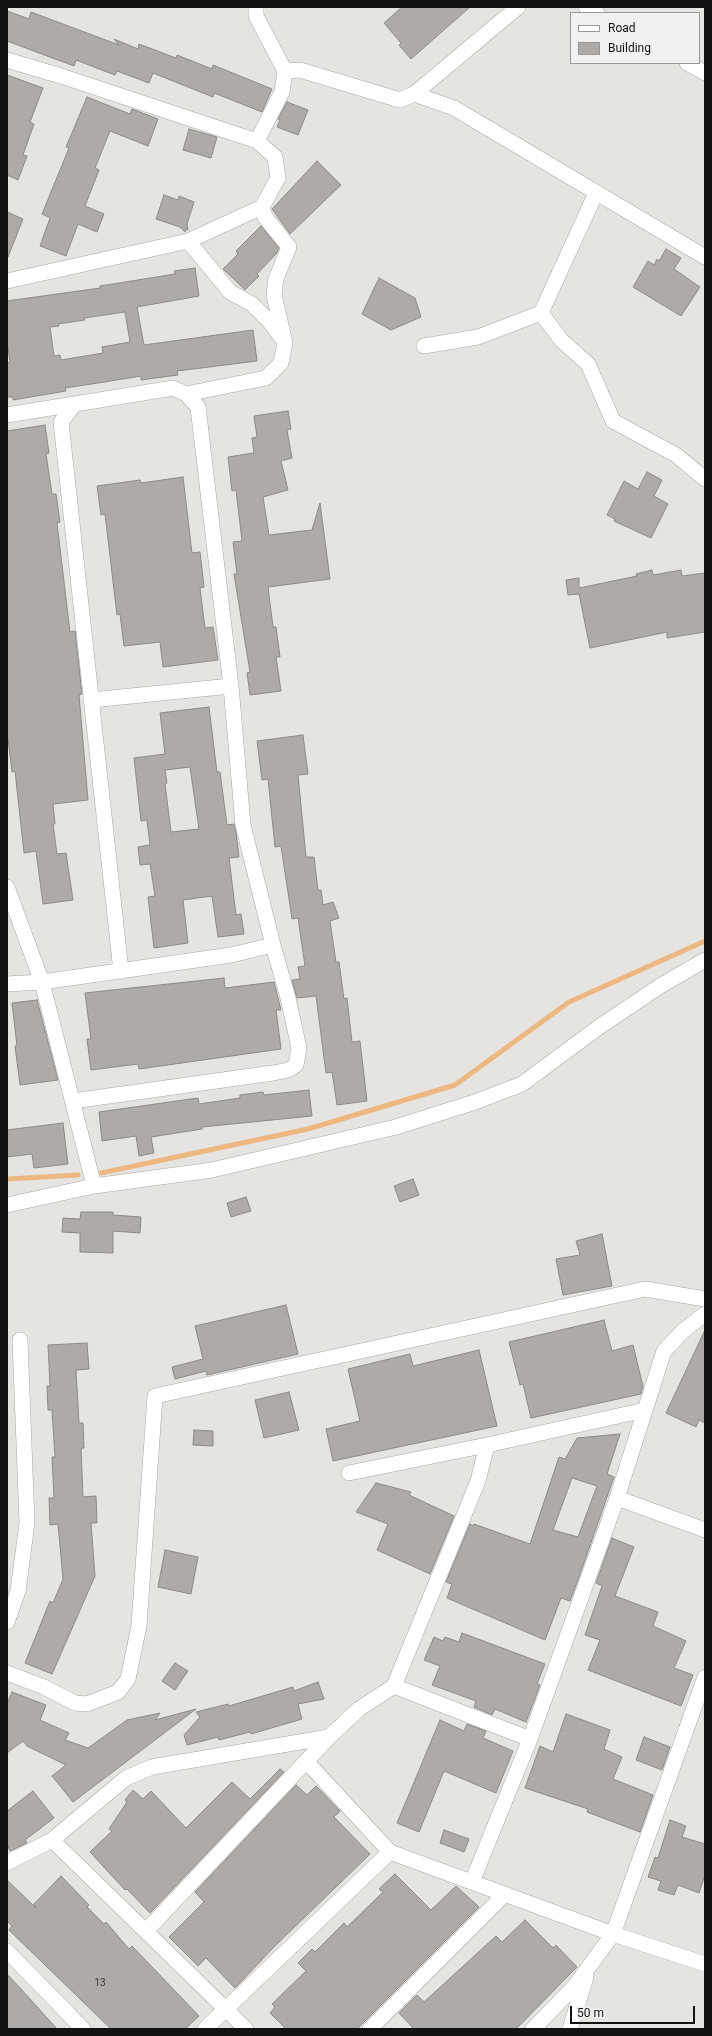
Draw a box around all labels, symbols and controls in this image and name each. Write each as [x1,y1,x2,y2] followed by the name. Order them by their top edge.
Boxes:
[570,12,700,64] legend
[608,21,636,35] text: Road
[608,41,651,55] text: Building
[94,1977,106,1989] house number: 13
[572,1998,697,2024] scale bar
[577,2006,604,2020] text: 50 m

